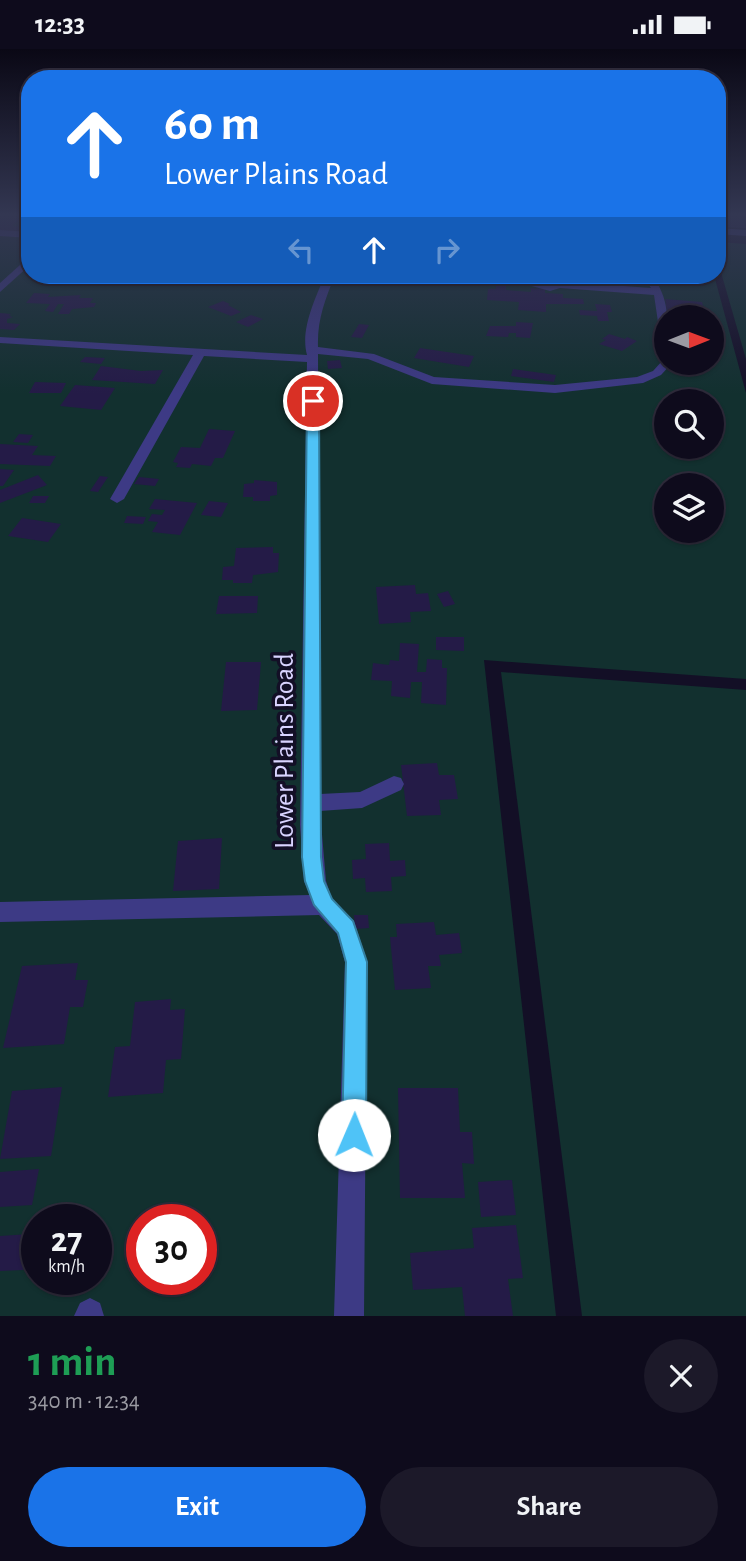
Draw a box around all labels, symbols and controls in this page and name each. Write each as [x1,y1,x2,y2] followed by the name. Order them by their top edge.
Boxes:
[35,11,85,37] text: 12:33
[49,98,140,189] icon: ahead
[164,100,260,149] text: 60 m
[164,158,388,190] text: Lower Plains Road
[282,231,320,269] icon: left
[355,231,393,269] icon: ahead
[428,231,466,269] icon: right
[654,305,724,375] north arrow
[654,305,724,543] map controls
[283,371,343,431] pin
[294,382,332,420] icon: arrive
[654,389,724,459] button: search
[654,473,724,543] button: layers
[271,653,299,849] street label: Lower Plains Road
[317,1098,391,1172] position arrow
[126,1204,217,1295] speed limit sign: 30
[51,1223,82,1258] text: 27
[48,1258,85,1276] text: km/h
[644,1339,718,1413] button: close
[28,1341,117,1383] text: 1 min
[28,1390,140,1413] text: 340 m · 12:34
[28,1467,366,1547] button: Exit
[380,1467,718,1547] button: Share

